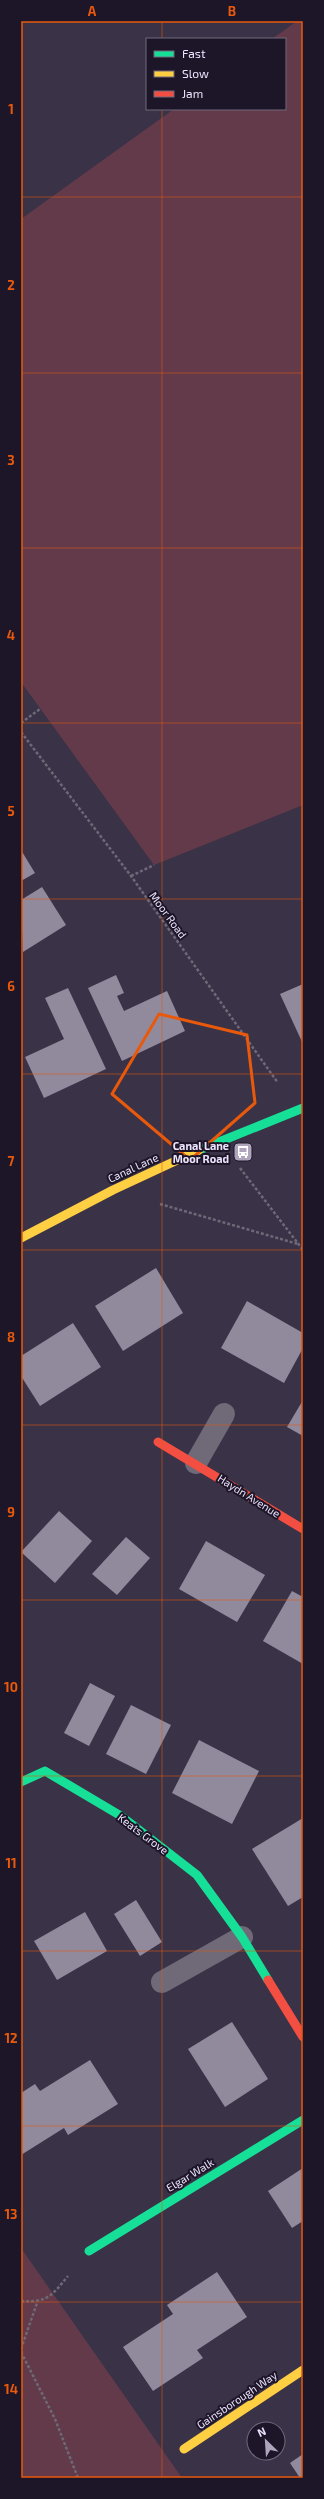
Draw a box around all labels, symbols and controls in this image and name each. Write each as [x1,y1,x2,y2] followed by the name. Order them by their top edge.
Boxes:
[88,3,97,19] text: A
[228,3,236,19] text: B
[146,38,286,110] legend
[182,46,206,60] text: Fast
[182,66,209,80] text: Slow
[182,86,203,100] text: Jam
[8,101,14,117] text: 1
[7,277,15,293] text: 2
[7,452,15,468] text: 3
[7,627,15,643] text: 4
[7,803,15,819] text: 5
[147,889,190,940] street label: Moor Road
[7,978,15,994] text: 6
[173,1139,229,1165] place label: Canal Lane Moor Road
[232,1141,254,1163] bus stop icon: Canal Lane Moor Road
[105,1150,160,1185] street label: Canal Lane
[8,1153,15,1169] text: 7
[7,1329,15,1345] text: 8
[216,1471,283,1520] street label: Haydn Avenue
[7,1504,15,1520] text: 9
[4,1679,18,1695] text: 10
[116,1810,171,1857] street label: Keats Grove
[5,1855,17,1871] text: 11
[4,2030,18,2046] text: 12
[164,2155,216,2194] street label: Elgar Walk
[5,2206,18,2222] text: 13
[194,2368,279,2431] street label: Gainsborough Way
[4,2381,18,2397] text: 14
[246,2421,286,2461] north arrow
[255,2424,268,2439] text: N

